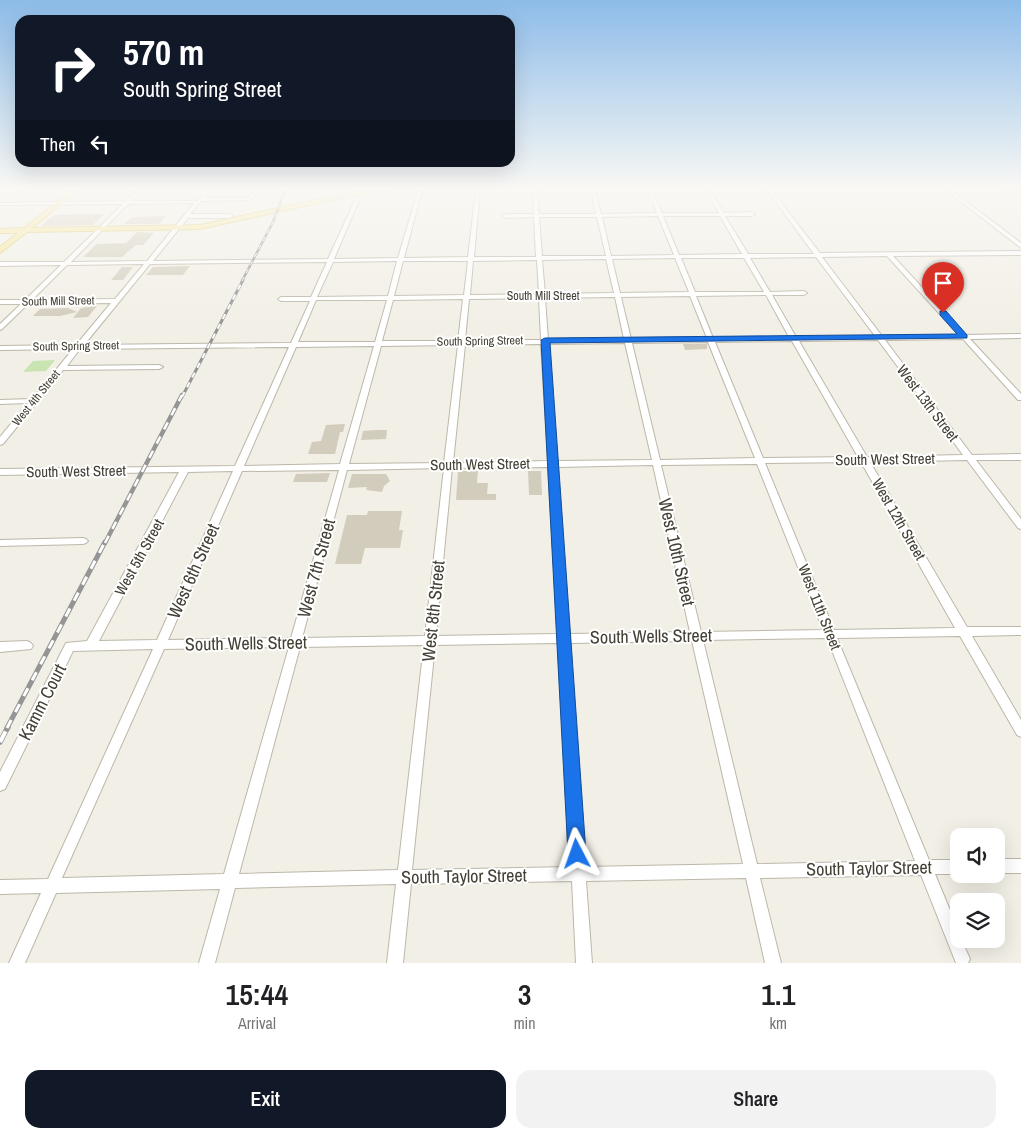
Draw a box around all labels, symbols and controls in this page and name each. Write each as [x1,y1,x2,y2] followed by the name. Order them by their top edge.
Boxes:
[123,29,204,76] text: 570 m
[40,35,105,100] icon: right
[123,74,281,104] text: South Spring Street
[86,130,114,158] icon: left
[40,131,76,157] text: Then
[922,262,964,313] pin
[929,269,957,297] icon: arrive
[507,288,580,304] street label: South Mill Street
[21,292,95,310] street label: South Mill Street
[437,332,524,350] street label: South Spring Street
[33,337,120,355] street label: South Spring Street
[892,360,964,446] street label: West 13th Street
[8,366,64,429] street label: West 4th Street
[835,448,936,470] street label: South West Street
[430,453,531,475] street label: South West Street
[26,460,127,482] street label: South West Street
[867,474,931,564] street label: West 12th Street
[652,496,702,608] street label: West 10th Street
[109,514,169,599] street label: West 5th Street
[291,516,341,620] street label: West 7th Street
[161,520,225,622] street label: West 6th Street
[415,559,451,663] street label: West 8th Street
[793,561,847,653] street label: West 11th Street
[590,622,712,650] street label: South Wells Street
[185,629,307,657] street label: South Wells Street
[12,659,72,745] street label: Kamm Court
[550,827,602,879] position arrow
[950,828,1005,948] map controls
[950,828,1005,883] button: sound
[806,854,932,882] street label: South Taylor Street
[401,862,527,890] street label: South Taylor Street
[950,893,1005,948] button: layers
[226,974,288,1014] text: 15:44
[518,974,531,1014] text: 3
[761,974,795,1014] text: 1.1
[238,1012,276,1034] text: Arrival
[514,1012,536,1034] text: min
[770,1012,787,1034] text: km
[25,1070,506,1128] button: Exit
[516,1070,996,1128] button: Share

